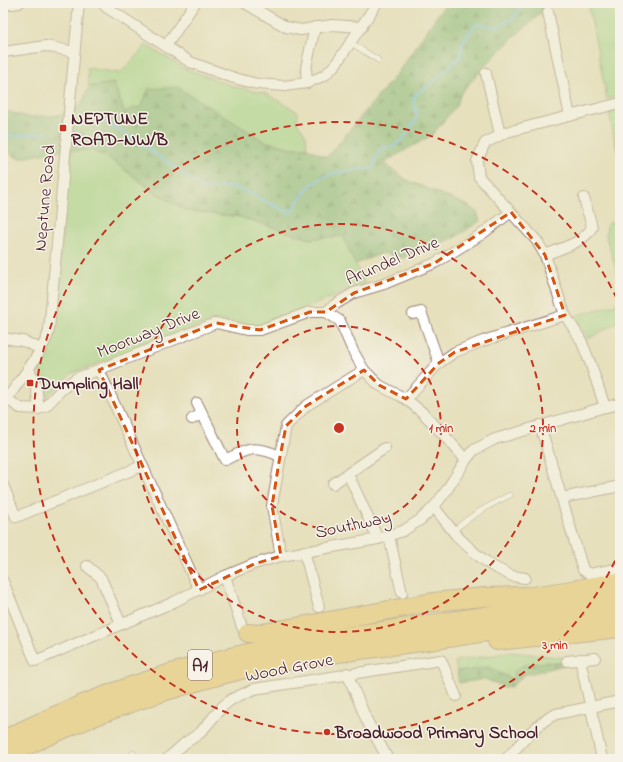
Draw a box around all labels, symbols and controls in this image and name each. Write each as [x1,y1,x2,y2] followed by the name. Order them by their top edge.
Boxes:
[71,107,168,154] place label: NEPTUNE ROAD-NW/B
[58,123,68,133] marker: NEPTUNE ROAD-NW/B
[28,144,64,253] street label: Neptune Road
[342,230,444,293] street label: Arundel Drive
[93,301,205,366] street label: Moorway Drive
[37,372,139,399] place label: Dumpling Hall
[25,378,35,388] marker: Dumpling Hall
[429,420,453,438] text: 1 min
[529,420,556,438] text: 2 min
[332,421,346,435] centre of rings
[313,505,394,547] street label: Southway
[541,637,568,655] text: 3 min
[243,648,336,690] street label: Wood Grove
[188,650,212,680] road number: A1
[334,721,538,748] place label: Broadwood Primary School
[322,727,332,737] marker: Broadwood Primary School

